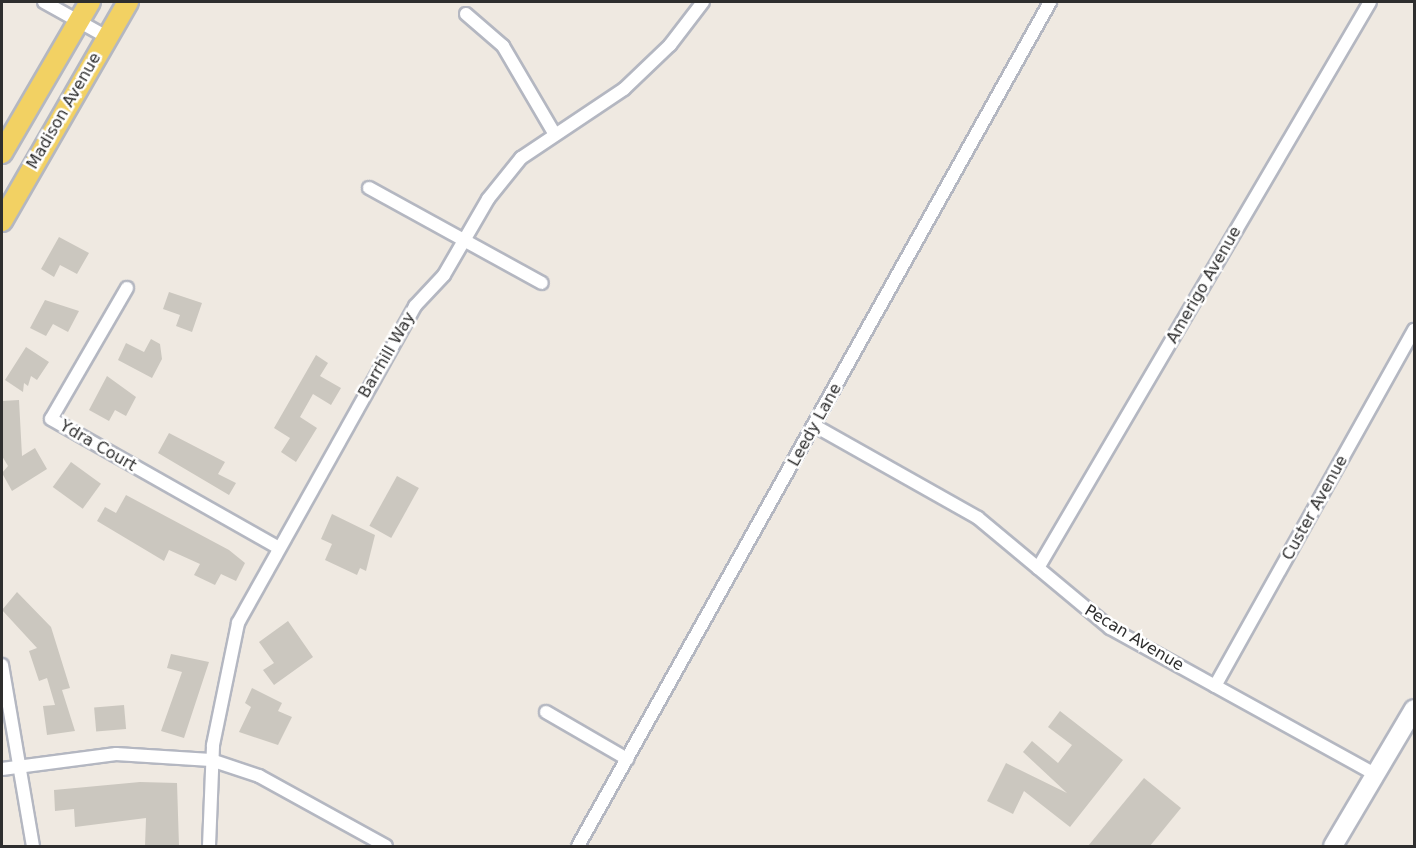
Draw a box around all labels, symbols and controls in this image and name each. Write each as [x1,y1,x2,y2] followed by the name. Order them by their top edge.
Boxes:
[23,49,105,173] street label: Madison Avenue
[1163,223,1245,347] street label: Amerigo Avenue
[355,309,419,401] street label: Barrhill Way
[784,380,846,470] street label: Leedy Lane
[56,416,140,476] street label: Ydra Court
[1278,452,1352,564] street label: Custer Avenue
[1081,601,1187,675] street label: Pecan Avenue

